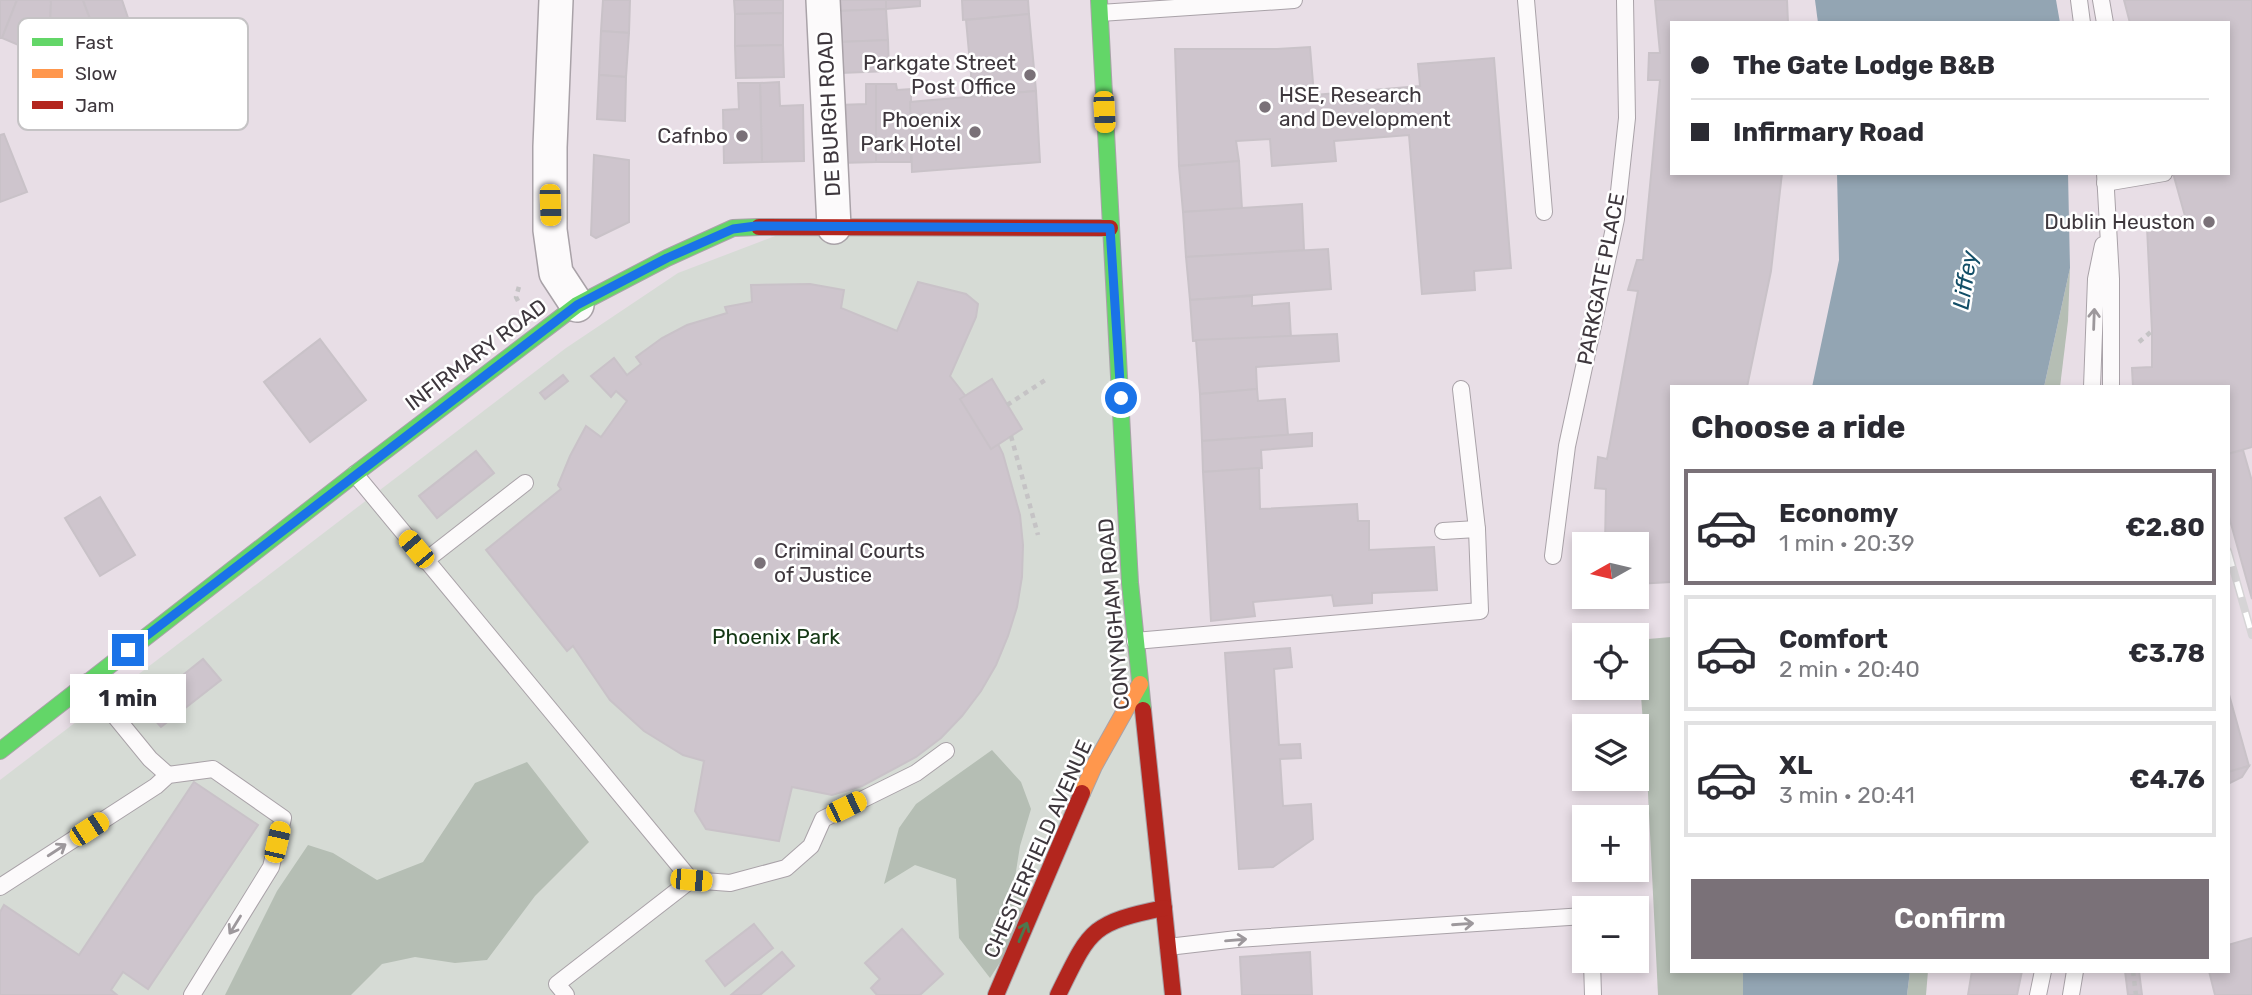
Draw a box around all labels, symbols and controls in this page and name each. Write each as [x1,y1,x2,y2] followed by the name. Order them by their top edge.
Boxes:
[18,18,248,130] legend
[75,31,114,54] text: Fast
[812,31,845,197] street label: DE BURGH ROAD
[863,50,1016,99] place label: Parkgate Street Post Office
[1733,50,1995,81] text: The Gate Lodge B&B
[75,62,117,85] text: Slow
[1022,67,1038,83] marker: Parkgate Street Post Office
[1279,82,1451,131] place label: HSE, Research and Development
[1093,90,1116,134] car
[75,94,114,117] text: Jam
[1257,99,1273,115] marker: HSE, Research and Development
[860,107,961,156] place label: Phoenix Park Hotel
[1733,117,1924,148] text: Infirmary Road
[657,123,728,148] place label: Cafnbo
[967,124,983,140] marker: Phoenix Park Hotel
[734,128,750,144] marker: Cafnbo
[539,184,562,226] car
[1572,191,1629,367] street label: PARKGATE PLACE
[2044,209,2195,234] place label: Dublin Heuston
[2201,214,2217,230] marker: Dublin Heuston
[1947,247,1984,311] water label: Liffey
[400,293,551,416] street label: INFIRMARY ROAD
[2088,307,2101,330] one-way arrow
[1105,382,1137,414] route start
[1691,408,1905,446] text: Choose a ride
[1695,496,1758,559] icon: car
[1779,498,1898,529] text: Economy
[2125,512,2205,543] text: €2.80
[1093,517,1134,711] street label: CONYNGHAM ROAD
[395,526,438,572] car
[1779,529,1915,557] text: 1 min · 20:39
[1572,532,1648,609] north arrow
[1572,532,1649,973] map controls
[774,538,925,587] place label: Criminal Courts of Justice
[752,555,768,571] marker: Criminal Courts of Justice
[1695,622,1758,685] icon: car
[1572,623,1649,700] button: locate
[712,624,840,649] park label: Phoenix Park
[1779,624,1888,655] text: Comfort
[112,634,144,666] route end
[2128,638,2205,669] text: €3.78
[1779,655,1920,683] text: 2 min · 20:40
[70,674,186,724] callout: 1 min
[99,684,157,712] text: 1 min
[1572,714,1649,791] button: layers
[978,736,1097,962] street label: CHESTERFIELD AVENUE
[1695,748,1758,811] icon: car
[1779,750,1812,781] text: XL
[2129,764,2205,795] text: €4.76
[1779,781,1915,809] text: 3 min · 20:41
[823,788,870,826] car
[1572,805,1649,882] button: +
[66,809,113,849] car
[263,819,292,865] car
[47,842,67,856] one-way arrow
[670,868,713,892] car
[1691,879,2209,959] button: Confirm
[1572,896,1649,973] button: −
[228,914,242,934] one-way arrow
[1451,917,1474,930] one-way arrow
[1018,922,1031,944] one-way arrow
[1224,933,1247,946] one-way arrow

